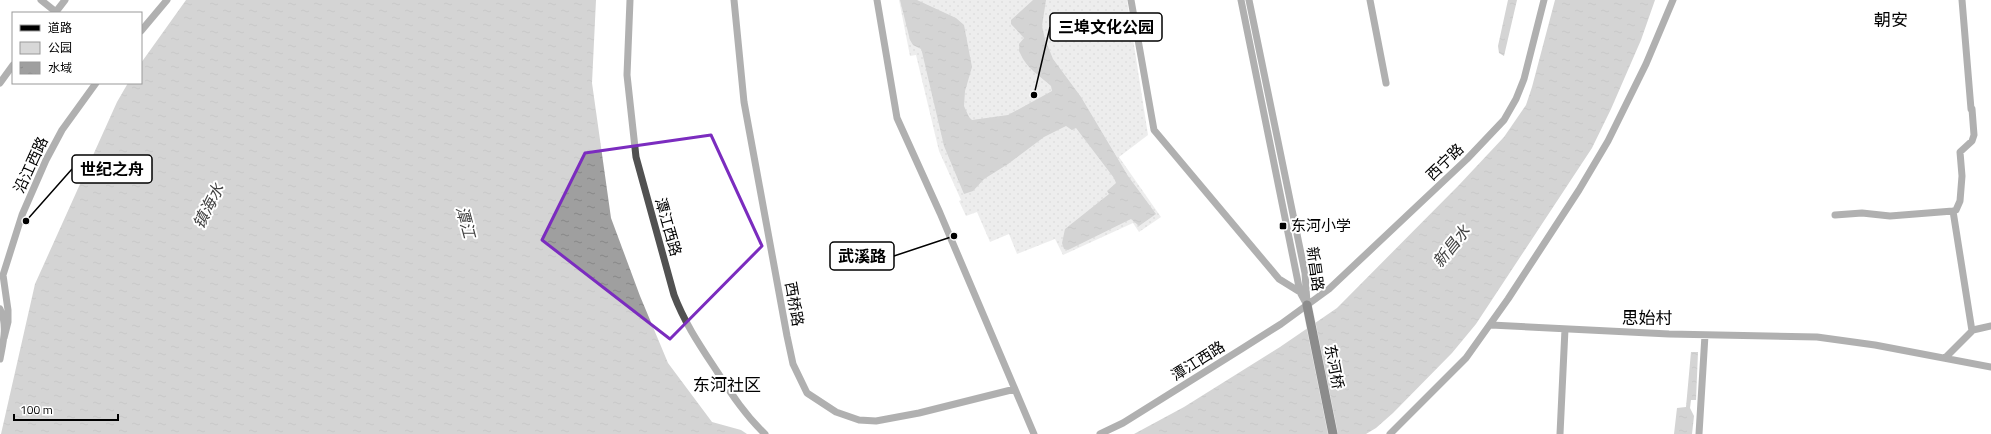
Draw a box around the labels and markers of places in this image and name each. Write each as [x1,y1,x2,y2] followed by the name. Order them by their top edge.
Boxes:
[1050,13,1162,41] callout: 三埠文化公园
[72,155,152,183] callout: 世纪之舟
[1291,214,1351,237] place label: 东河小学
[1278,221,1288,231] marker: 东河小学
[830,242,894,270] callout: 武溪路

